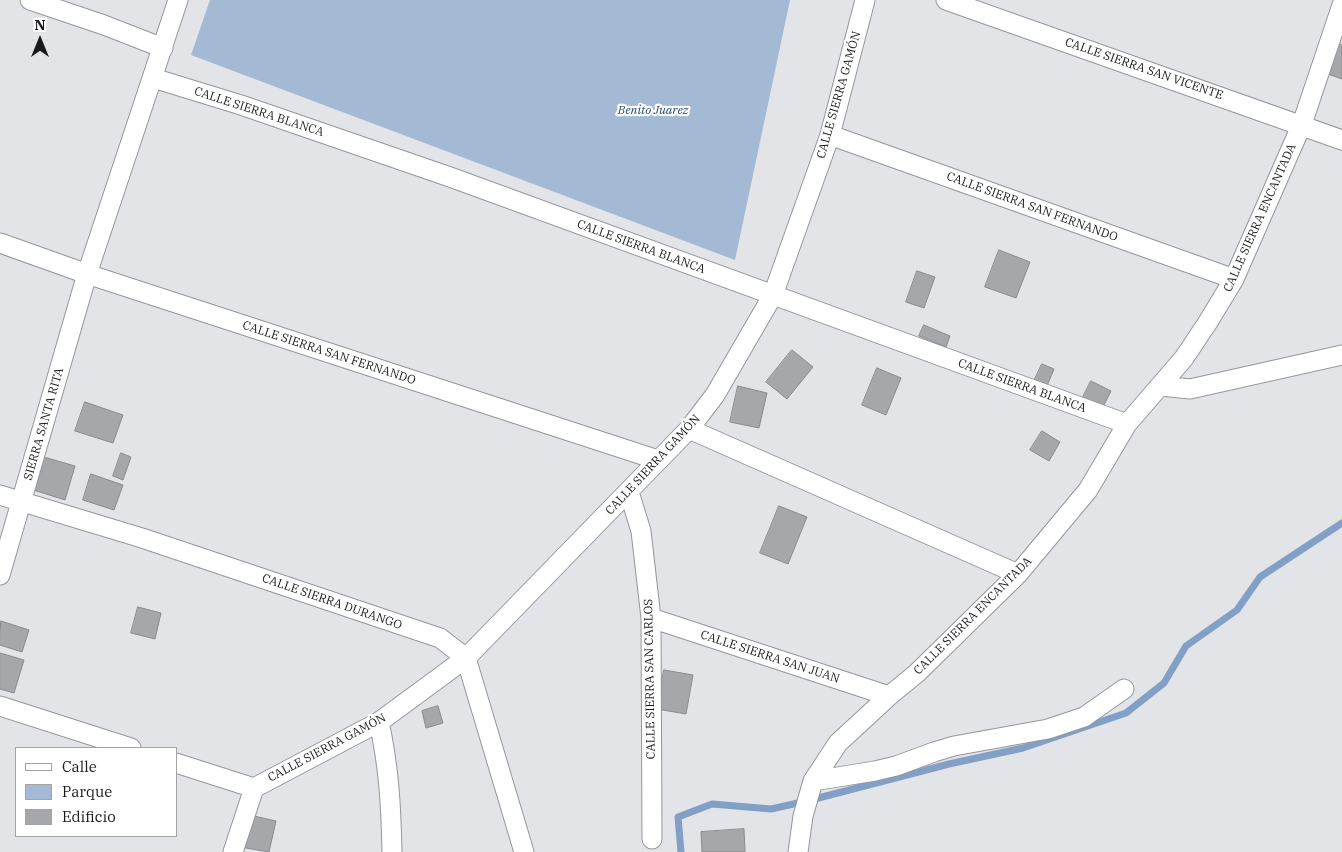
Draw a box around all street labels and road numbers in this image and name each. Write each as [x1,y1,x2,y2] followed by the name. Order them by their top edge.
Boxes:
[814,30,864,160] street label: CALLE SIERRA GAMÓN
[1063,35,1225,103] street label: CALLE SIERRA SAN VICENTE
[192,84,326,140] street label: CALLE SIERRA BLANCA
[1221,142,1299,294] street label: CALLE SIERRA ENCANTADA
[944,169,1120,245] street label: CALLE SIERRA SAN FERNANDO
[575,217,707,277] street label: CALLE SIERRA BLANCA
[241,318,417,388] street label: CALLE SIERRA SAN FERNANDO
[956,356,1088,416] street label: CALLE SIERRA BLANCA
[21,366,67,482] street label: SIERRA SANTA RITA
[603,412,703,518] street label: CALLE SIERRA GAMÓN
[911,554,1035,678] street label: CALLE SIERRA ENCANTADA
[260,571,404,633] street label: CALLE SIERRA DURANGO
[641,599,659,759] street label: CALLE SIERRA SAN CARLOS
[699,628,841,686] street label: CALLE SIERRA SAN JUAN
[265,711,389,785] street label: CALLE SIERRA GAMÓN

